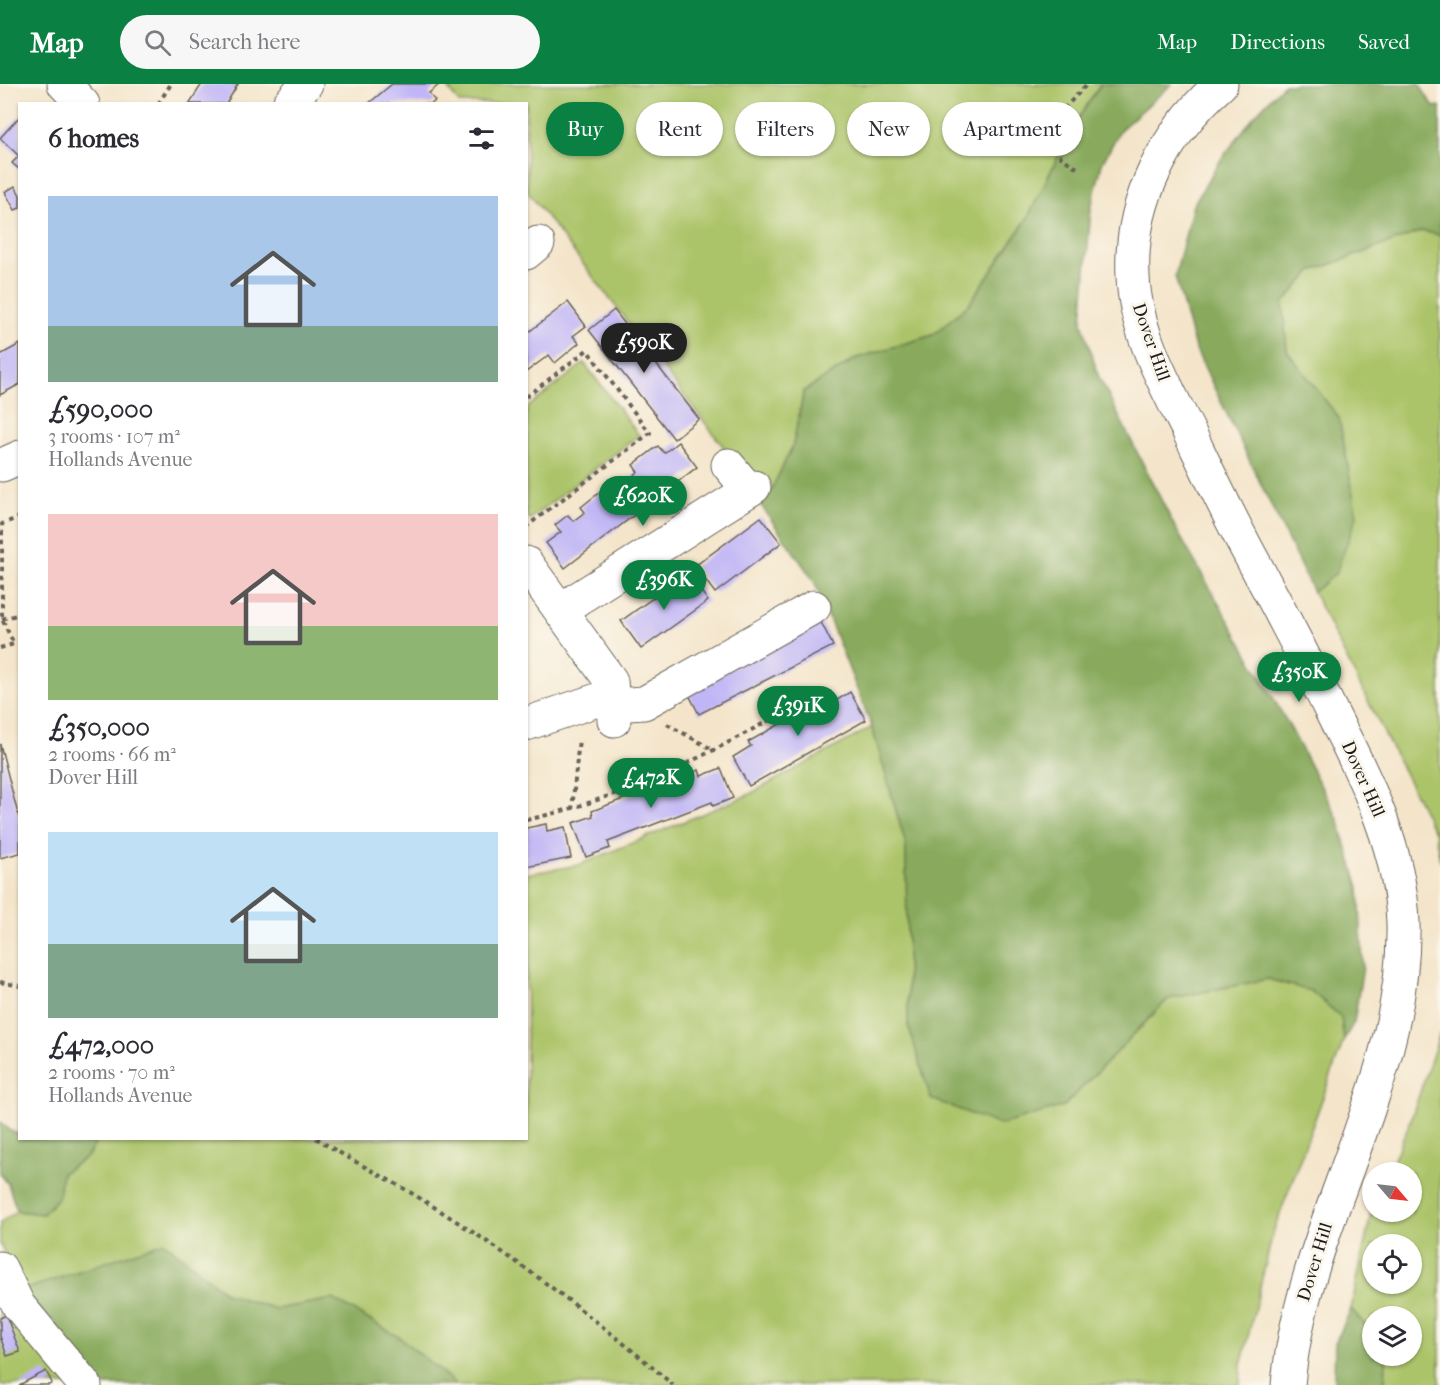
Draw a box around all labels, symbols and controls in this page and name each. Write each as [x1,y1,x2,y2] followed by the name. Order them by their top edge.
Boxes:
[120,15,540,69] search box
[30,26,84,59] text: Map
[141,26,174,59] icon: search
[189,29,300,55] text: Search here
[1157,30,1197,54] text: Map
[1230,30,1325,54] text: Directions
[1358,30,1410,54] text: Saved
[546,102,624,156] chip: Buy
[636,102,723,156] chip: Rent
[735,102,835,156] chip: Filters
[847,102,930,156] chip: New
[942,102,1083,156] chip: Apartment
[465,122,498,155] icon: filters
[48,123,139,154] text: 6 homes
[219,235,327,343] icon: home
[1128,300,1174,384] street label: Dover Hill
[602,323,686,374] pin: £590K
[615,331,673,354] text: £590K
[48,394,153,425] text: £590,000
[48,425,180,448] text: 3 rooms · 107 m²
[48,448,193,471] text: Hollands Avenue
[601,476,685,527] pin: £620K
[613,484,673,507] text: £620K
[219,553,327,661] icon: home
[622,560,706,611] pin: £396K
[635,568,693,591] text: £396K
[1257,652,1341,703] pin: £350K
[1271,660,1327,683] text: £350K
[756,686,840,737] pin: £391K
[771,694,825,717] text: £391K
[48,712,150,743] text: £350,000
[1337,738,1389,820] street label: Dover Hill
[48,743,176,766] text: 2 rooms · 66 m²
[609,758,693,809] pin: £472K
[48,766,138,789] text: Dover Hill
[622,766,680,789] text: £472K
[219,871,327,979] icon: home
[48,1030,154,1061] text: £472,000
[48,1061,175,1084] text: 2 rooms · 70 m²
[48,1084,193,1107] text: Hollands Avenue
[1362,1162,1422,1222] north arrow
[1362,1162,1422,1366] map controls
[1293,1220,1337,1304] street label: Dover Hill
[1362,1234,1422,1294] button: locate
[1362,1306,1422,1366] button: layers

